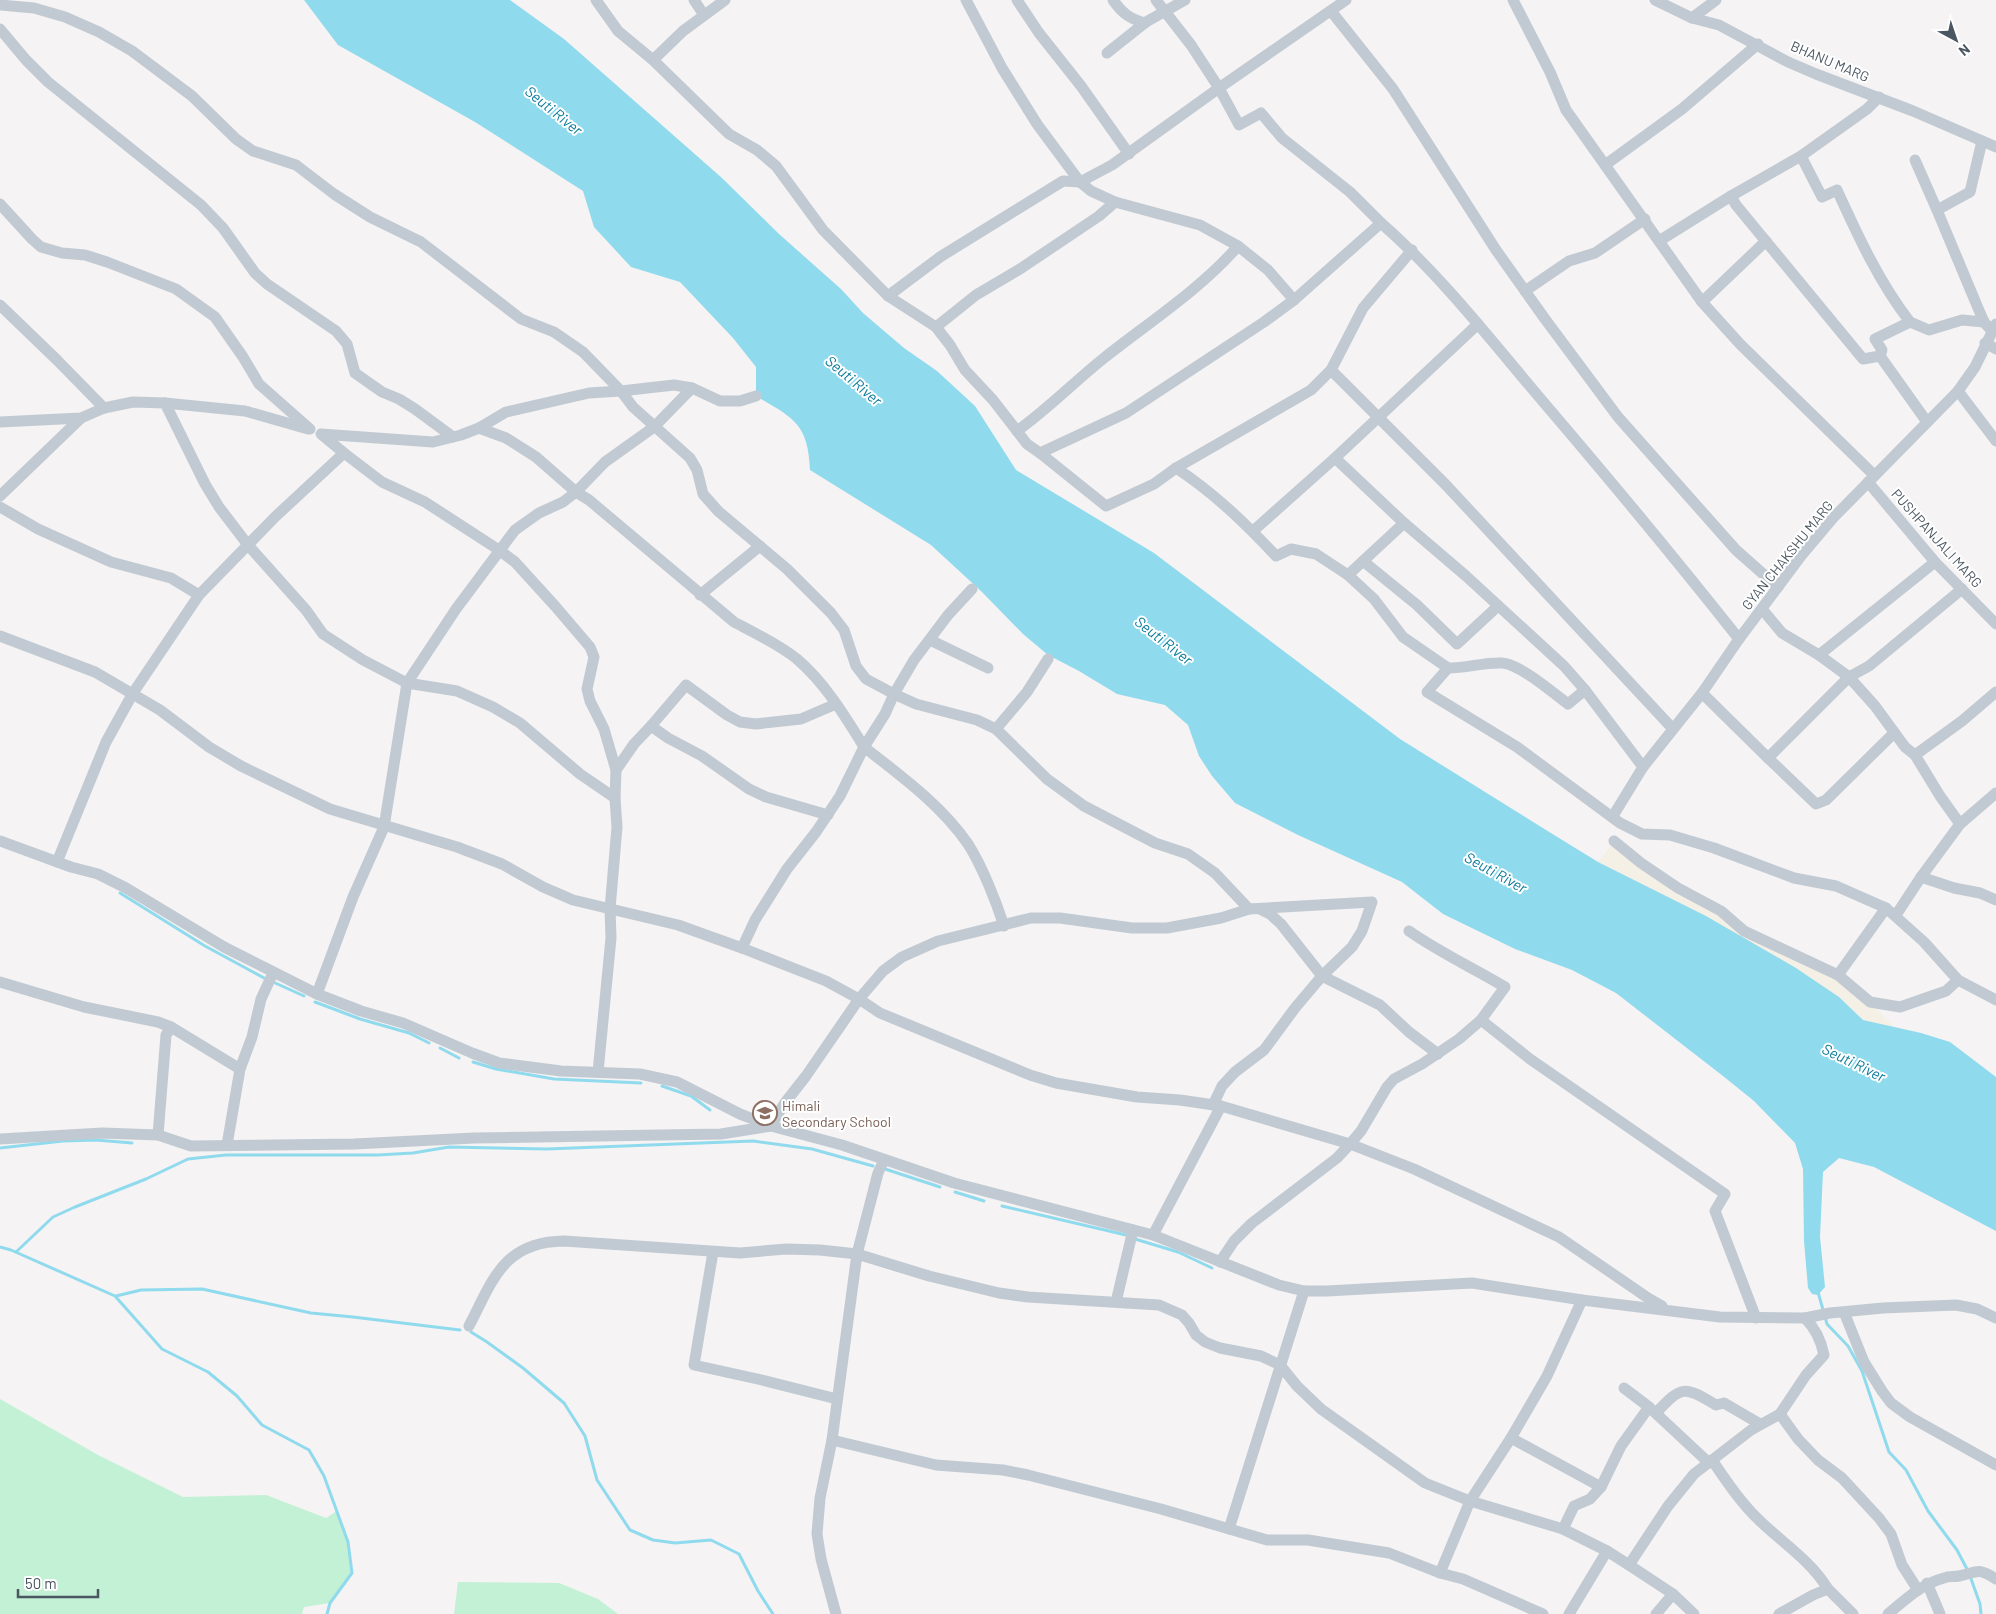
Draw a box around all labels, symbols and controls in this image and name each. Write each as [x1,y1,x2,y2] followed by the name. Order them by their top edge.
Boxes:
[1931,15,1981,65] north arrow
[1788,37,1872,85] street label: BHANU MARG
[1956,41,1974,60] text: N
[522,82,587,139] water label: Seuti River
[822,351,886,409] water label: Seuti River
[1888,485,1986,591] street label: PUSHPANJALI MARG
[1738,497,1836,613] street label: GYAN CHAKSHU MARG
[1132,612,1197,669] water label: Seuti River
[1462,848,1531,897] water label: Seuti River
[1819,1039,1889,1085] water label: Seuti River
[782,1097,891,1130] place label: Himali Secondary School
[752,1100,778,1126] school or university icon: Himali Secondary School
[18,1566,98,1598] scale bar
[25,1574,57,1592] text: 50 m

